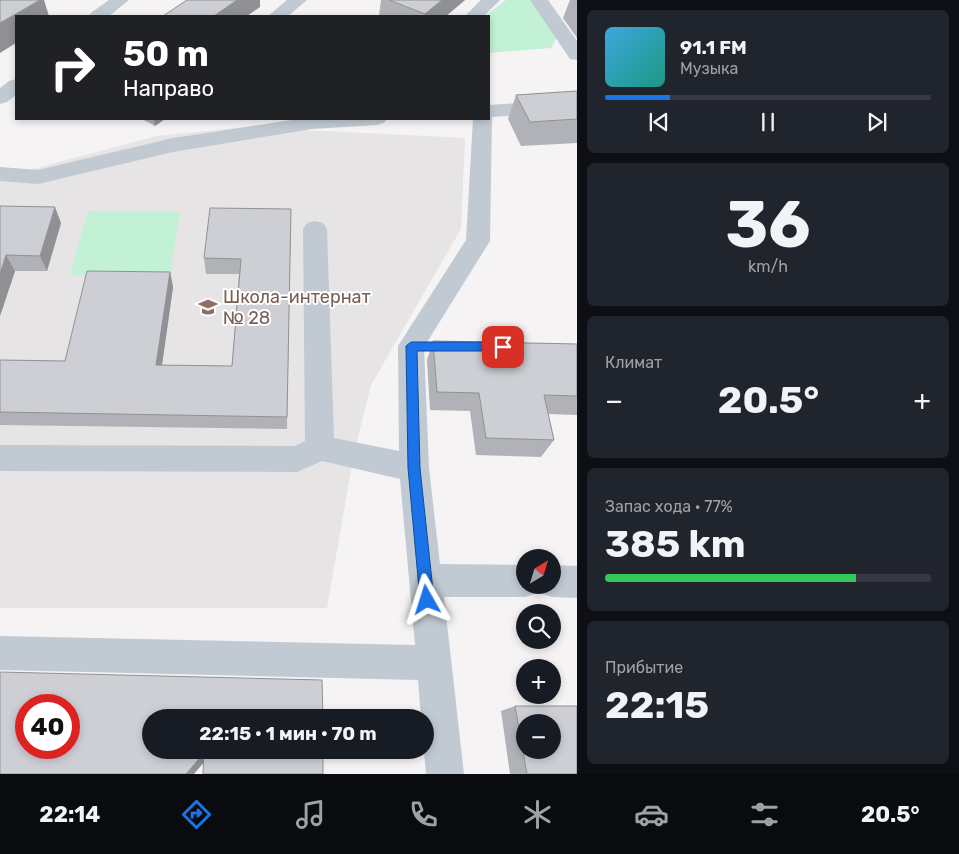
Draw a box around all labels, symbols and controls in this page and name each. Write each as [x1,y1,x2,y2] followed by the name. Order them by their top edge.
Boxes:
[123,33,209,75] text: 50 m
[40,35,105,100] icon: right
[680,36,747,59] text: 91.1 FM
[680,59,738,78] text: Музыка
[123,75,214,102] text: Направо
[645,108,673,136] icon: previous
[754,108,782,136] icon: pause
[863,108,891,136] icon: next
[725,186,811,263] text: 36
[748,257,788,276] text: km/h
[223,286,371,329] place label: Школа-интернат № 28
[197,296,219,318] school or university icon: Школа-интернат № 28
[482,326,524,368] pin
[489,333,517,361] icon: arrive
[605,353,662,372] text: Климат
[718,377,819,423] text: 20.5°
[605,384,623,417] text: −
[914,384,931,417] text: +
[605,497,733,516] text: Запас хода · 77%
[605,521,745,567] text: 385 km
[516,549,561,594] north arrow
[516,549,561,759] map controls
[400,573,452,625] position arrow
[516,604,561,649] button: search
[605,658,683,677] text: Прибытие
[516,659,561,704] button: +
[605,682,709,728] text: 22:15
[15,694,80,759] speed limit sign: 40
[516,714,561,759] button: −
[199,722,377,745] text: 22:15 · 1 мин · 70 m
[179,797,214,832] icon: directions
[293,797,328,832] icon: music
[406,797,441,832] icon: phone
[520,797,555,832] icon: climate
[634,797,669,832] icon: car
[747,797,782,832] icon: filters
[39,801,100,828] text: 22:14
[861,801,920,828] text: 20.5°

